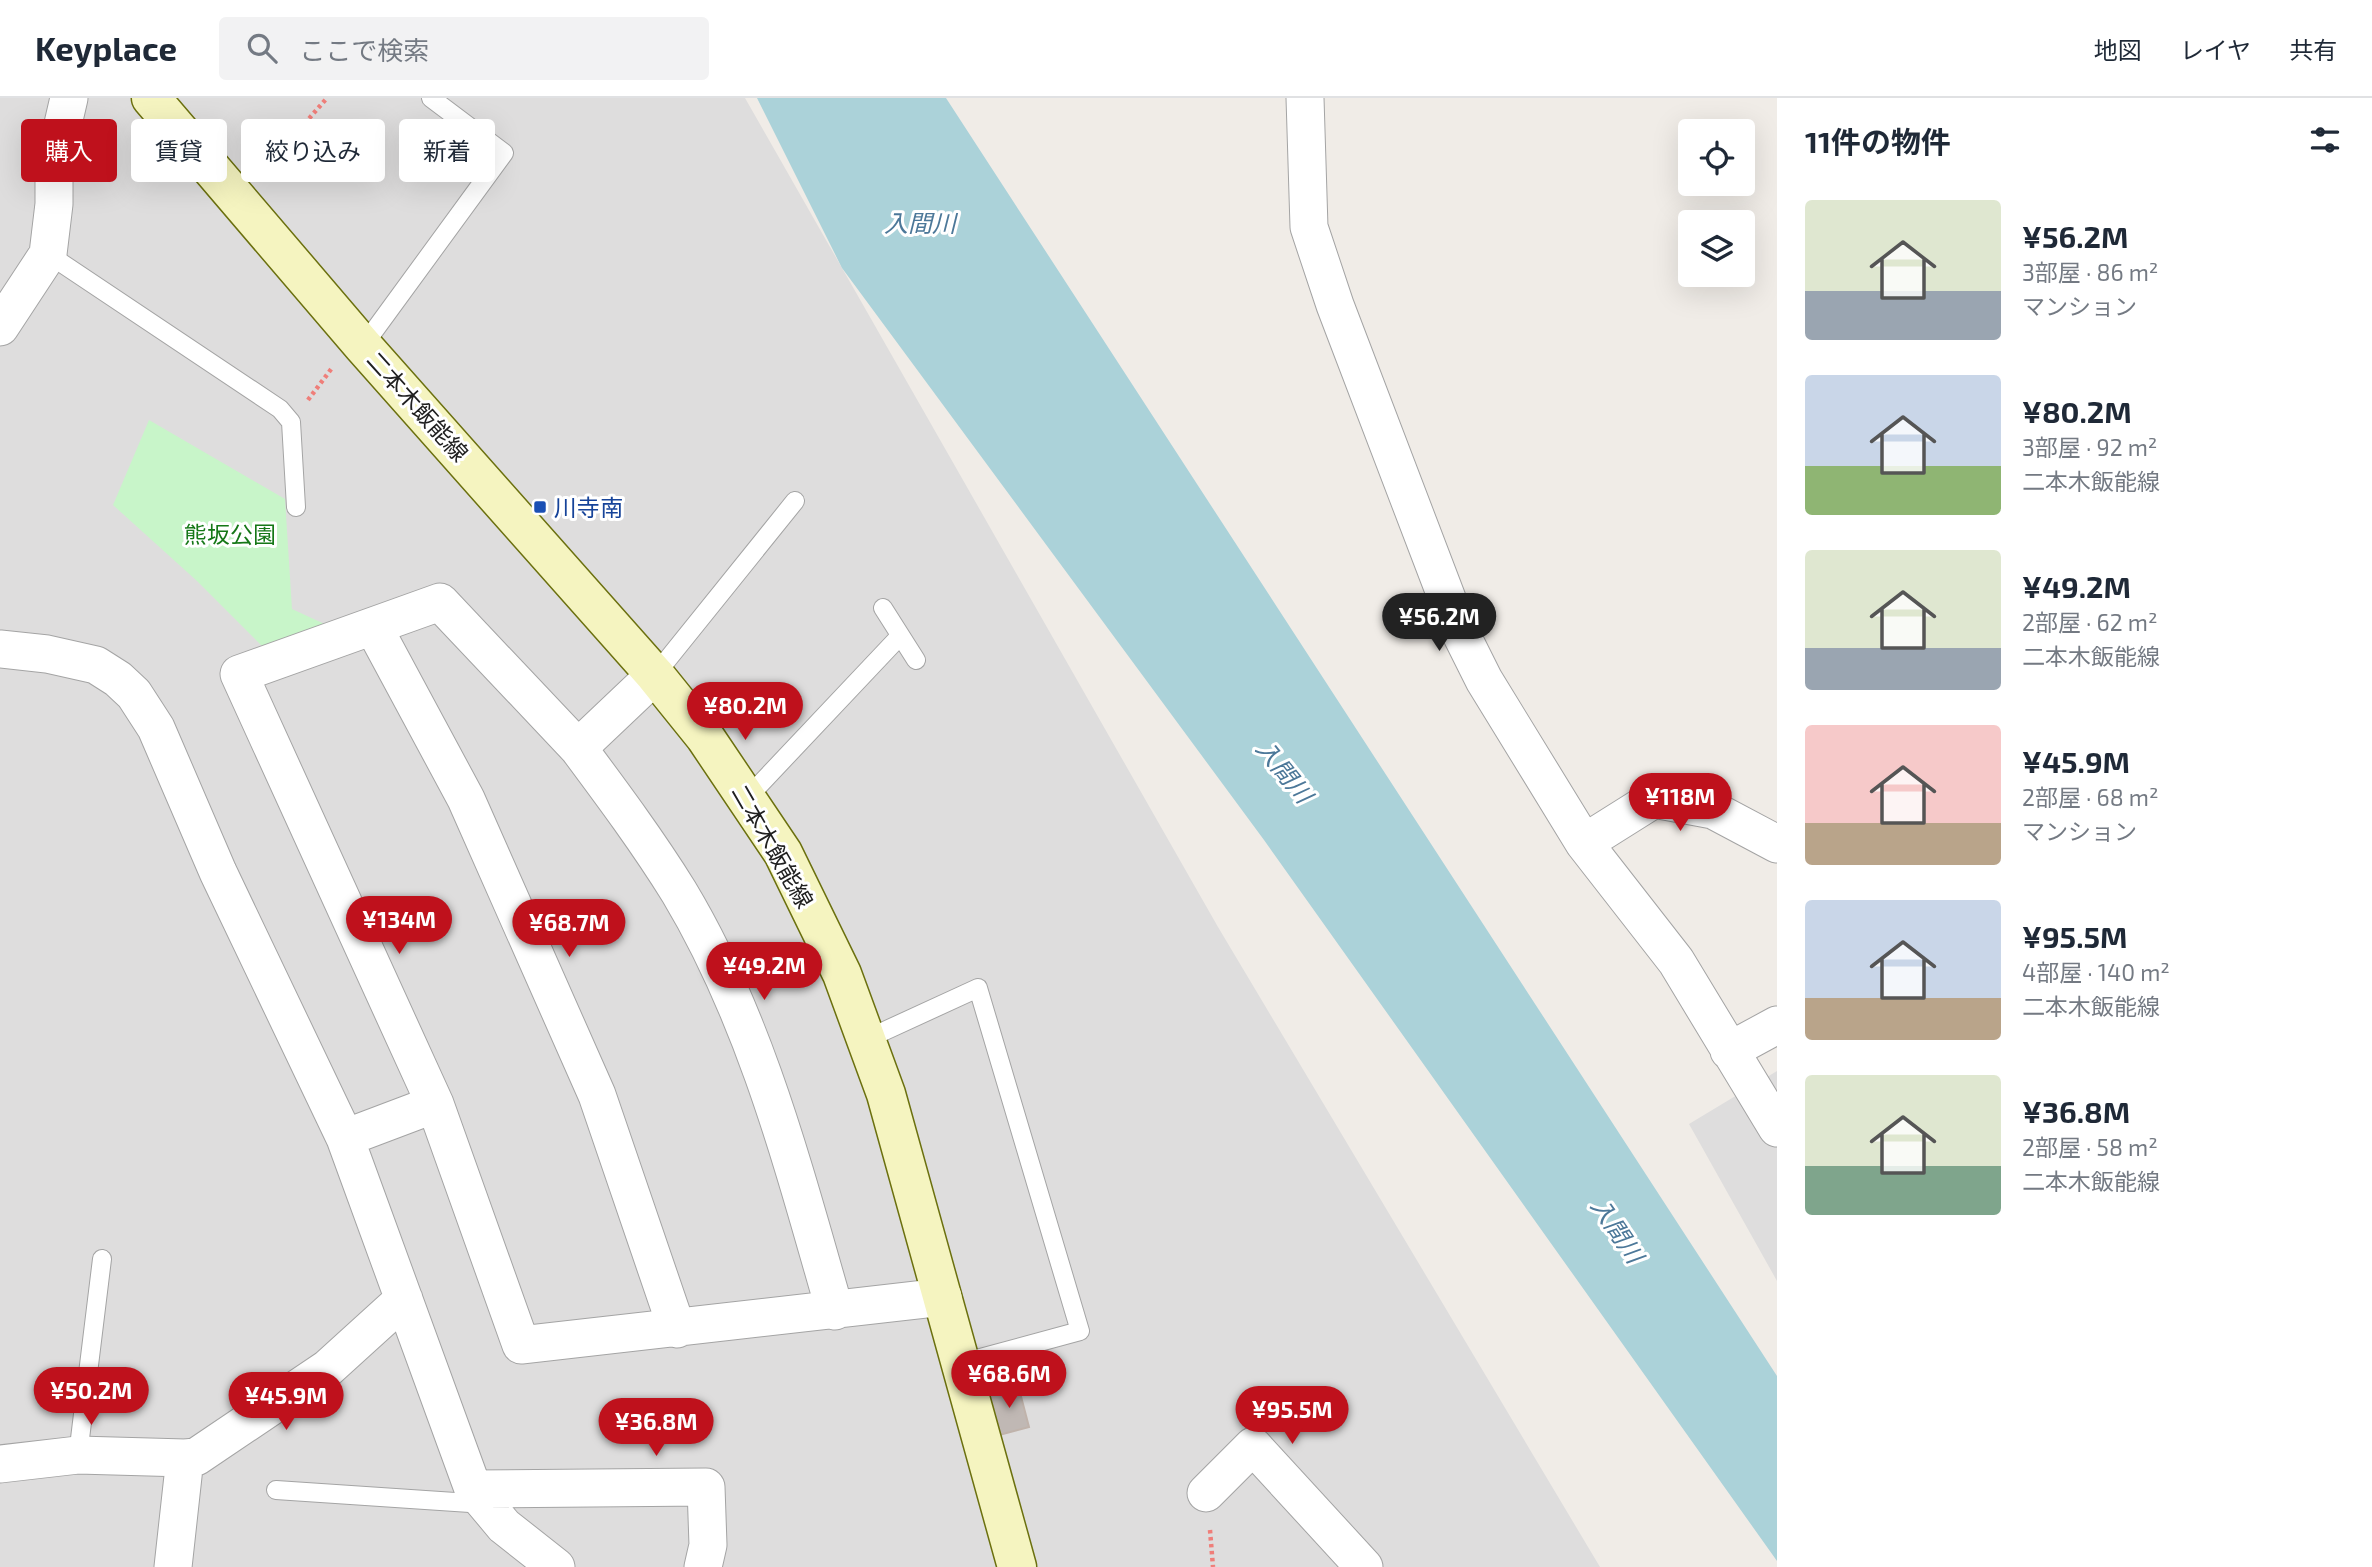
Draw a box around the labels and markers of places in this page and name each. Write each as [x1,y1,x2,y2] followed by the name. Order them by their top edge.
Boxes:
[554,493,623,521] place label: 川寺南
[532,499,548,515] marker: 川寺南
[1382,594,1496,653] pin: ¥56.2M
[688,682,802,742] pin: ¥80.2M
[1631,774,1729,833] pin: ¥118M
[350,896,448,956] pin: ¥134M
[512,900,626,959] pin: ¥68.7M
[707,942,821,1002] pin: ¥49.2M
[952,1350,1066,1410] pin: ¥68.6M
[34,1368,148,1427] pin: ¥50.2M
[229,1372,343,1432] pin: ¥45.9M
[1235,1386,1349,1446] pin: ¥95.5M
[599,1398,713,1458] pin: ¥36.8M

